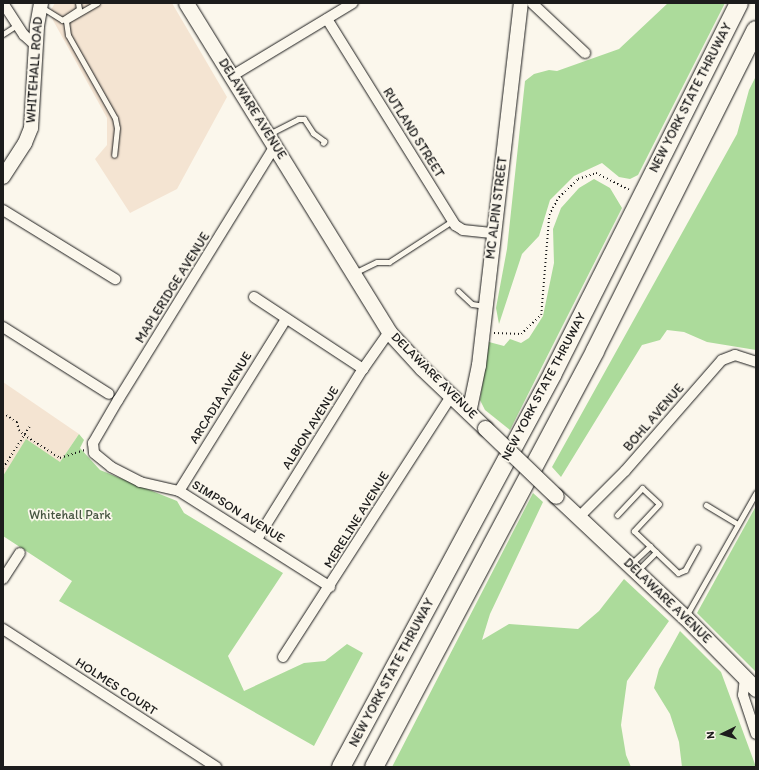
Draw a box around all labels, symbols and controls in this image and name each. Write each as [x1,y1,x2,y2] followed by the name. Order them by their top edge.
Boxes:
[23,16,47,124] street label: WHITEHALL ROAD
[646,20,736,176] street label: NEW YORK STATE THRUWAY
[215,56,289,162] street label: DELAWARE AVENUE
[379,85,447,181] street label: RUTLAND STREET
[483,156,511,260] street label: MC ALPIN STREET
[133,230,213,346] street label: MAPLERIDGE AVENUE
[498,310,590,464] street label: NEW YORK STATE THRUWAY
[388,330,480,422] street label: DELAWARE AVENUE
[187,349,255,447] street label: ARCADIA AVENUE
[621,381,687,455] street label: BOHL AVENUE
[279,384,343,472] street label: ALBION AVENUE
[321,469,393,571] street label: MERELINE AVENUE
[189,477,287,547] street label: SIMPSON AVENUE
[29,507,111,523] park label: Whitehall Park
[620,555,714,647] street label: DELAWARE AVENUE
[346,596,438,750] street label: NEW YORK STATE THRUWAY
[72,655,160,719] street label: HOLMES COURT
[703,714,743,754] north arrow
[704,731,717,739] text: N

